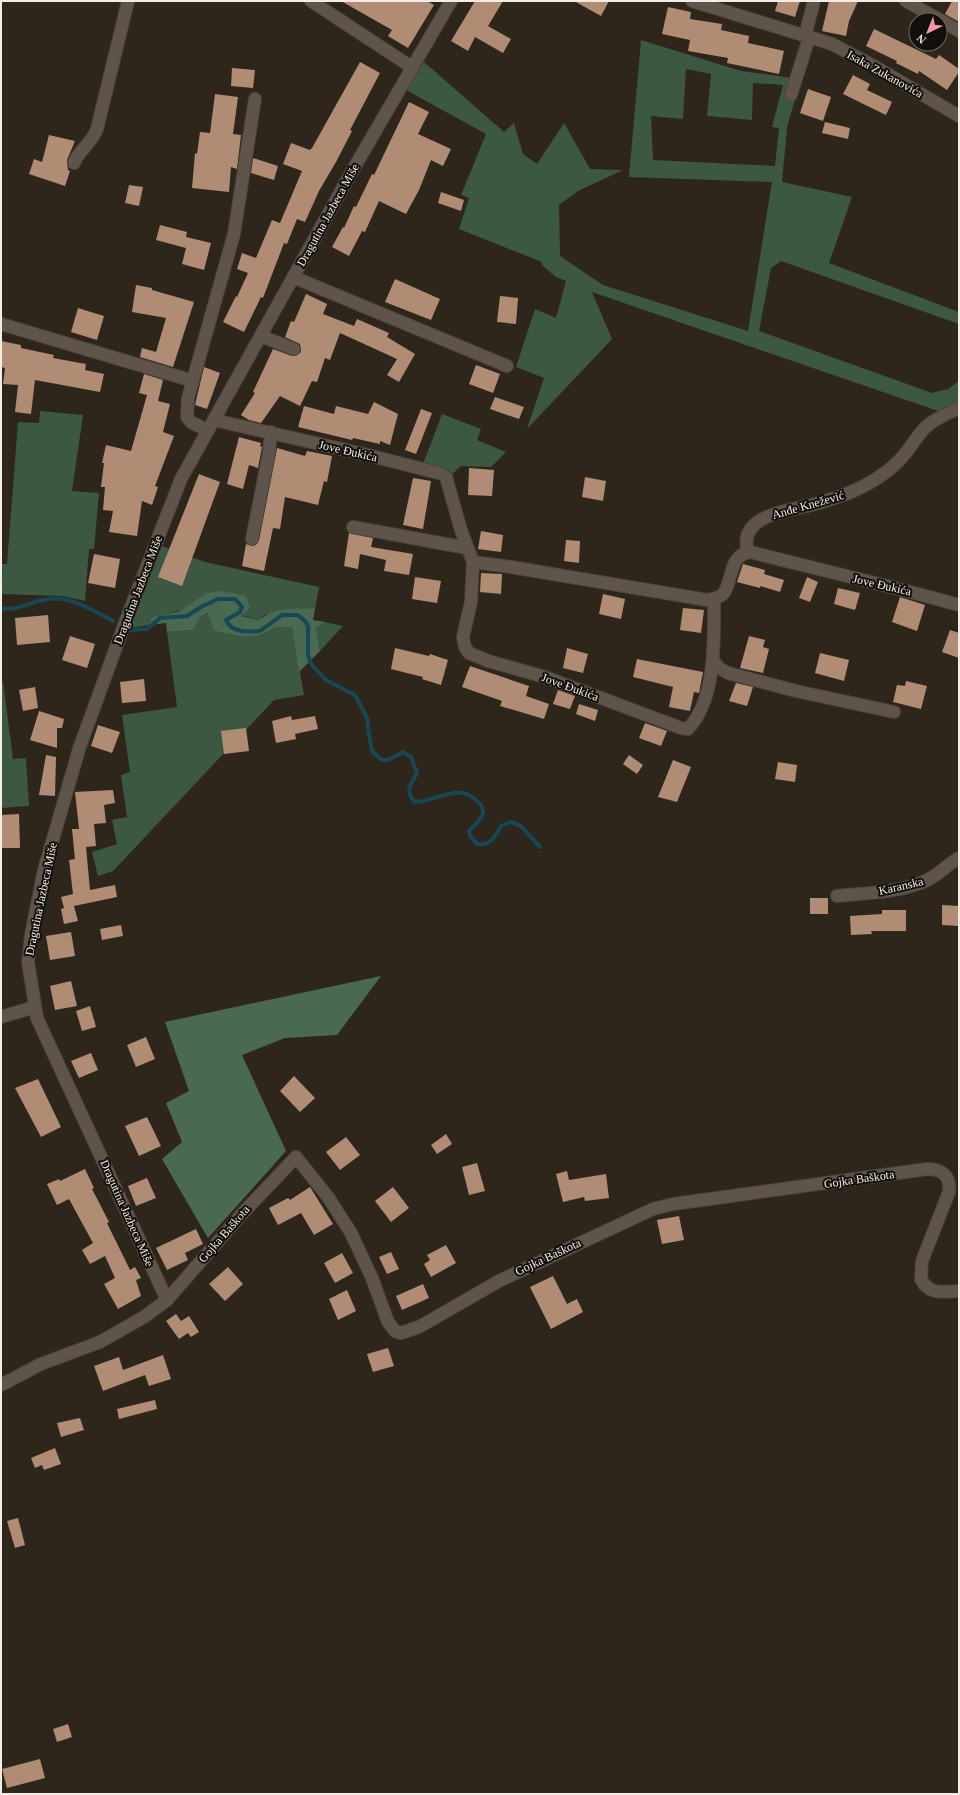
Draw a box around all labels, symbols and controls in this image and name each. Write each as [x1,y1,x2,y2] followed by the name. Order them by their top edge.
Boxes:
[908,12,948,52] north arrow
[914,32,928,46] text: N
[844,47,926,101] street label: Isaka Zukanovića
[294,161,362,269] street label: Dragutina Jazbeca Miše
[317,437,379,465] street label: Jove Đukića
[770,488,846,522] street label: Anđe Knežević
[111,534,165,646] street label: Dragutina Jazbeca Miše
[851,571,913,599] street label: Jove Đukića
[540,670,601,704] street label: Jove Đukića
[22,841,60,957] street label: Dragutina Jazbeca Miše
[877,874,925,898] street label: Karanska
[97,1157,157,1269] street label: Dragutina Jazbeca Miše
[823,1167,896,1191] street label: Gojka Baškota
[195,1202,253,1265] street label: Gojka Baškota
[513,1235,584,1278] street label: Gojka Baškota

